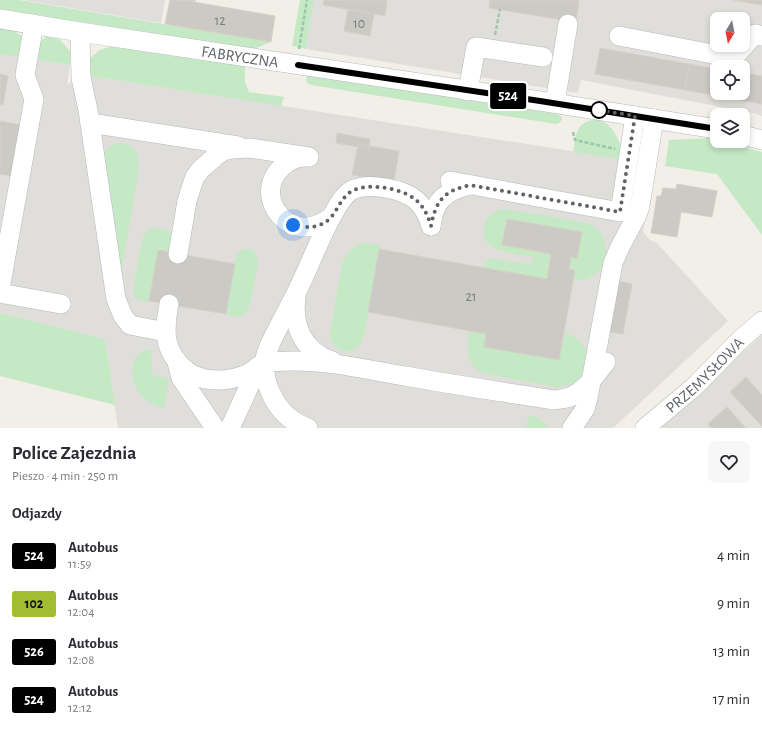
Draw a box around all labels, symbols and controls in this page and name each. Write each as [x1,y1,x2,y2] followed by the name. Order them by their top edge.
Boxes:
[710,12,750,52] north arrow
[710,12,750,148] map controls
[214,14,226,28] house number: 12
[353,17,365,31] house number: 10
[200,43,280,71] street label: FABRYCZNA
[710,60,750,100] button: locate
[485,83,531,109] line badge: 524
[498,89,518,103] text: 524
[590,101,608,119] unlabelled marker
[710,108,750,148] button: layers
[283,215,303,235] your location
[465,290,477,304] house number: 21
[663,334,747,416] street label: PRZEMYSŁOWA
[708,441,750,483] button: heart
[12,444,136,463] text: Police Zajezdnia
[12,470,118,483] text: Pieszo · 4 min · 250 m
[12,506,62,521] text: Odjazdy
[68,540,118,555] text: Autobus
[717,548,750,563] text: 4 min
[24,549,44,563] text: 524
[68,558,91,571] text: 11:59
[68,588,118,603] text: Autobus
[717,596,750,611] text: 9 min
[25,597,43,611] text: 102
[68,606,94,619] text: 12:04
[68,636,118,651] text: Autobus
[713,644,750,659] text: 13 min
[24,645,44,659] text: 526
[68,654,94,667] text: 12:08
[68,684,118,699] text: Autobus
[713,692,750,707] text: 17 min
[24,693,44,707] text: 524
[68,702,92,715] text: 12:12

